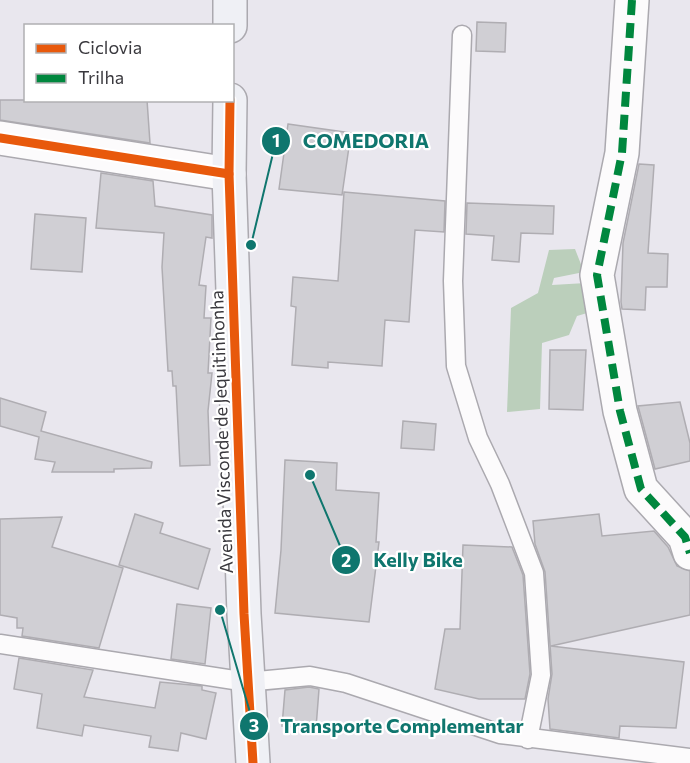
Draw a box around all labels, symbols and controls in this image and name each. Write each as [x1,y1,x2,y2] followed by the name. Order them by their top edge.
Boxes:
[24,24,234,102] legend
[78,36,142,58] text: Ciclovia
[78,66,124,88] text: Trilha
[261,122,441,160] callout: COMEDORIA
[303,128,429,152] text: COMEDORIA
[272,129,280,151] text: 1
[205,290,237,574] street label: Avenida Visconde de Jequitinhonha
[331,541,475,579] callout: Kelly Bike
[373,547,463,571] text: Kelly Bike
[341,549,351,571] text: 2
[239,707,536,745] callout: Transporte Complementar
[280,713,524,737] text: Transporte Complementar
[249,714,259,736] text: 3

